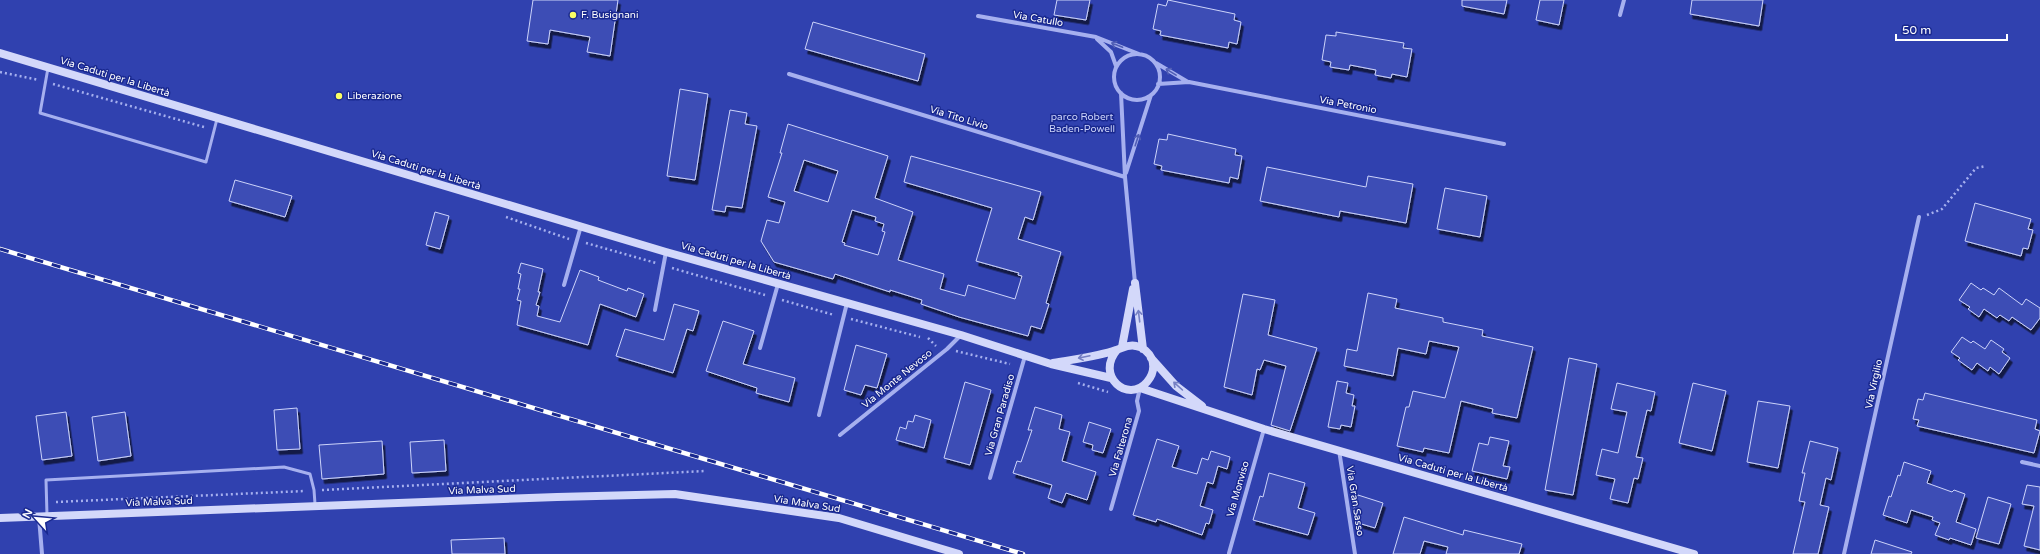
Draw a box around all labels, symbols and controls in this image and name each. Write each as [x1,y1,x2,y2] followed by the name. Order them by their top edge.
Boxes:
[581,9,638,21] place label: F. Busignani
[1012,9,1064,29] street label: Via Catullo
[568,10,578,20] marker: F. Busignani
[1896,16,2007,42] scale bar
[1902,23,1931,37] text: 50 m
[1112,41,1124,49] one-way arrow
[59,55,171,99] street label: Via Caduti per la Libertà
[1165,67,1177,75] one-way arrow
[347,90,402,102] place label: Liberazione
[334,91,344,101] marker: Liberazione
[1318,94,1378,116] street label: Via Petronio
[928,103,990,133] street label: Via Tito Livio
[1049,111,1115,135] park label: parco Robert Baden-Powell
[1134,134,1141,147] one-way arrow
[370,148,482,192] street label: Via Caduti per la Libertà
[680,240,792,282] street label: Via Caduti per la Libertà
[1135,310,1143,323] one-way arrow
[859,347,935,411] street label: Via Monte Nevoso
[1078,353,1091,361] one-way arrow
[1863,358,1885,410] street label: Via Virgilio
[983,373,1017,457] street label: Via Gran Paradiso
[1173,381,1183,391] one-way arrow
[1107,416,1135,478] street label: Via Falterona
[1397,452,1509,494] street label: Via Caduti per la Libertà
[1224,460,1252,518] street label: Via Monviso
[1344,465,1366,537] street label: Via Gran Sasso
[448,483,516,497] street label: Via Malva Sud
[773,493,841,515] street label: Via Malva Sud
[125,495,193,509] street label: Via Malva Sud
[16,498,56,538] north arrow
[20,507,35,521] text: N

